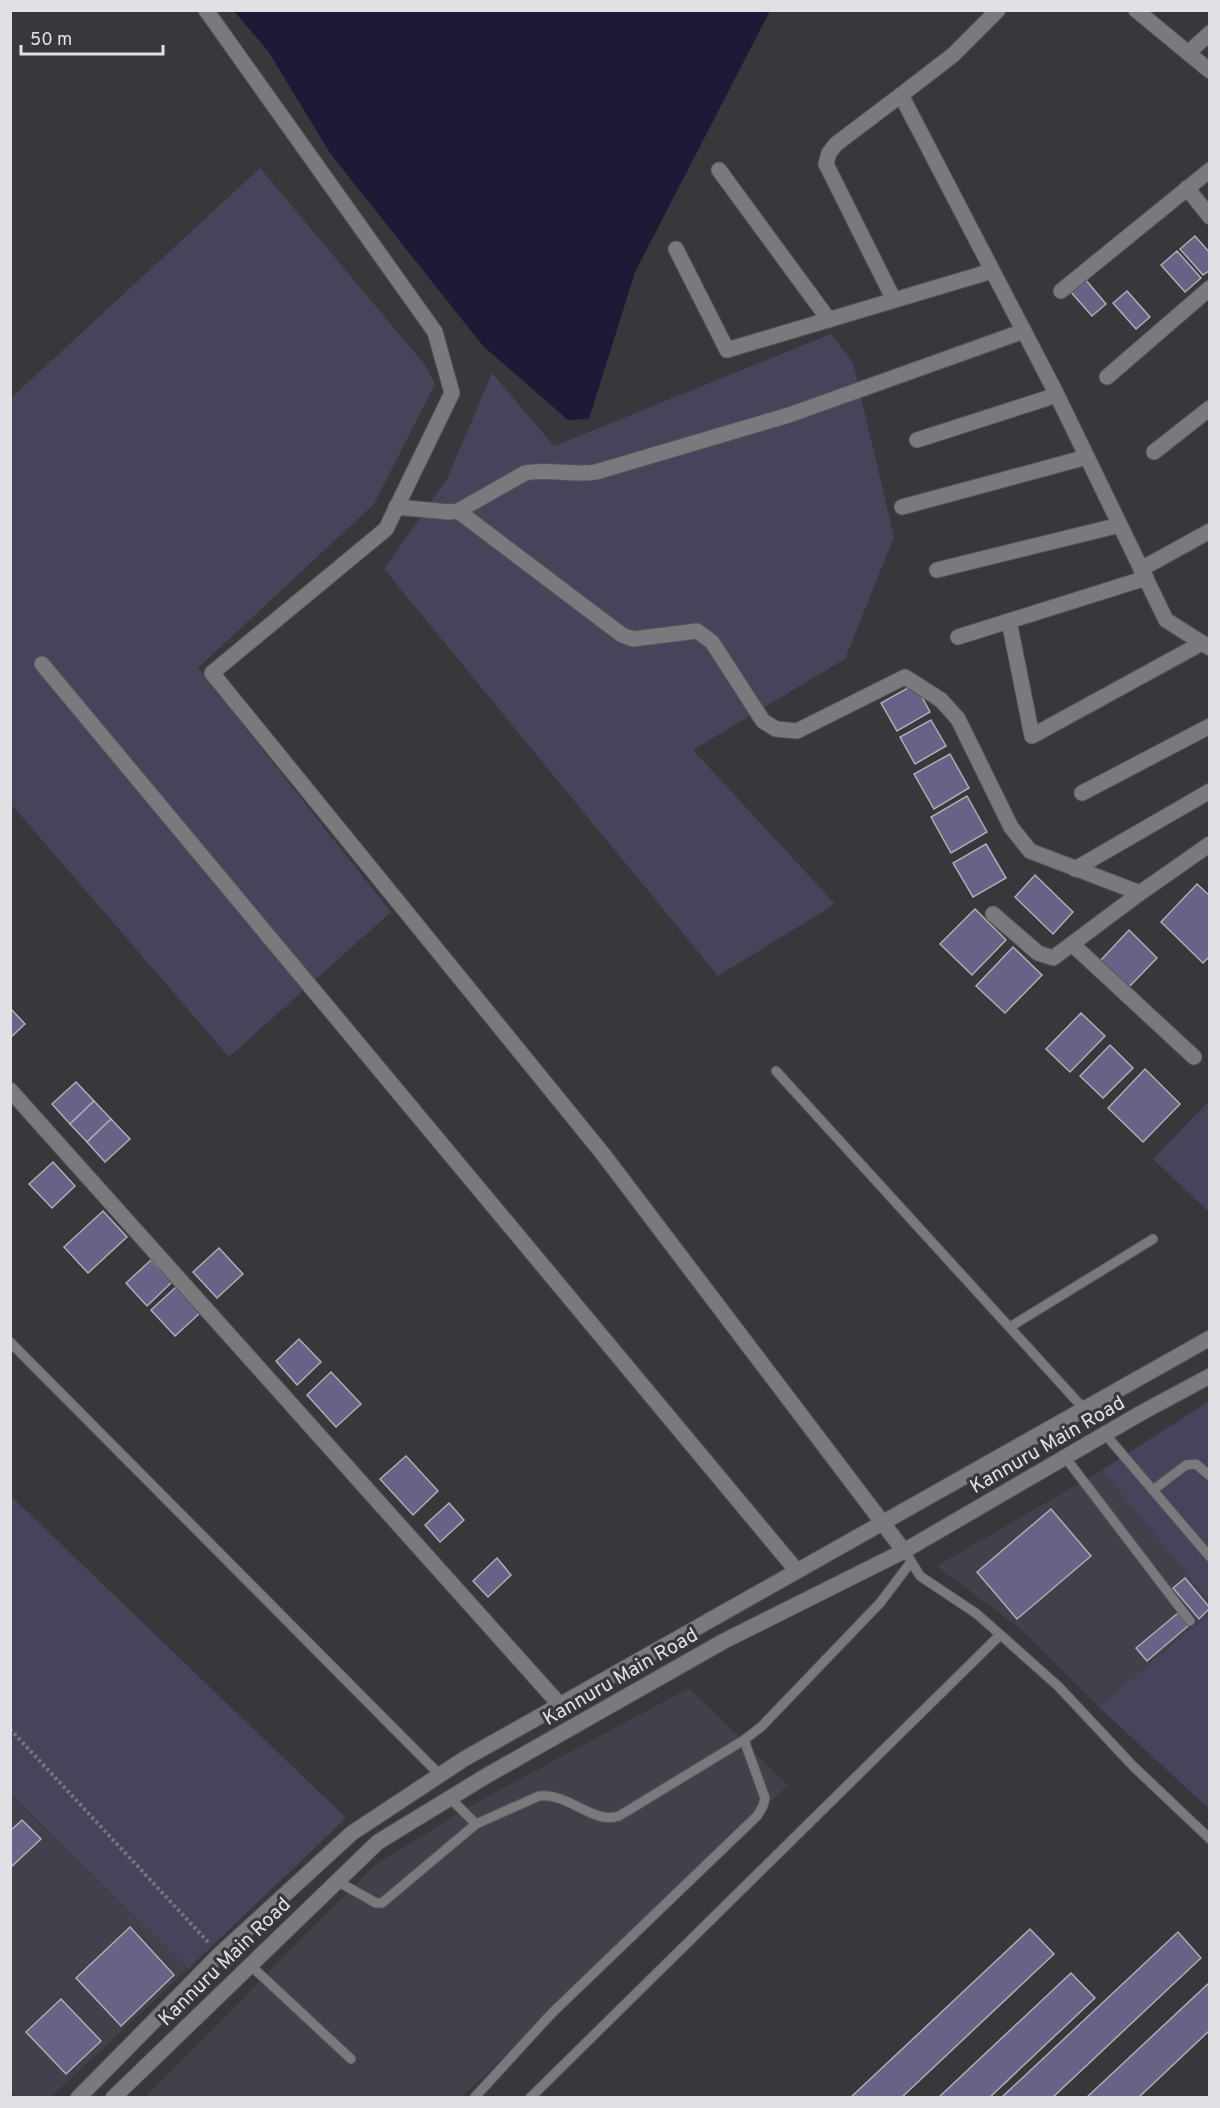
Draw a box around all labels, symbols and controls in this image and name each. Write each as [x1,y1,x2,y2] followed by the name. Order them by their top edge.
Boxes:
[21,18,164,56] scale bar
[30,29,72,52] text: 50 m
[966,1391,1130,1501] street label: Kannuru Main Road
[539,1623,703,1733] street label: Kannuru Main Road
[154,1892,297,2032] street label: Kannuru Main Road

